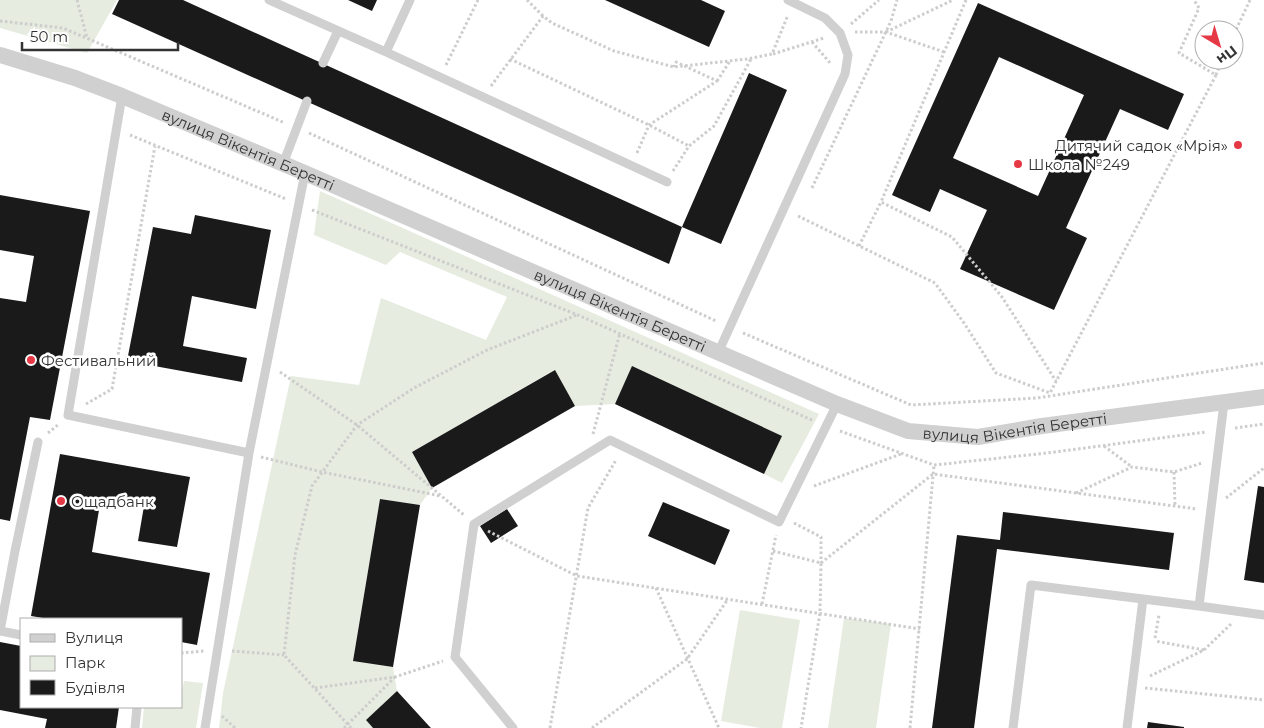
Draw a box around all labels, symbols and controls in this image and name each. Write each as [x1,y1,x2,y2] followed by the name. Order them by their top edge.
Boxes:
[22,20,179,52] scale bar
[1194,20,1244,70] north arrow
[30,27,68,46] text: 50 m
[1213,42,1241,69] text: Пн
[159,104,338,194] street label: вулиця Вікентія Беретті
[1055,136,1228,155] place label: Дитячий садок «Мрія»
[1232,139,1244,151] marker: Дитячий садок «Мрія»
[1028,155,1130,174] place label: Школа №249
[1012,158,1024,170] marker: Школа №249
[531,264,709,356] street label: вулиця Вікентія Беретті
[41,351,156,370] place label: Фестивальний
[25,354,37,366] marker: Фестивальний
[922,408,1108,447] street label: вулиця Вікентія Беретті
[71,492,154,511] place label: Ощадбанк
[55,495,67,507] marker: Ощадбанк
[20,618,182,708] legend
[65,628,123,647] text: Вулиця
[65,653,105,672] text: Парк
[65,678,125,697] text: Будівля

